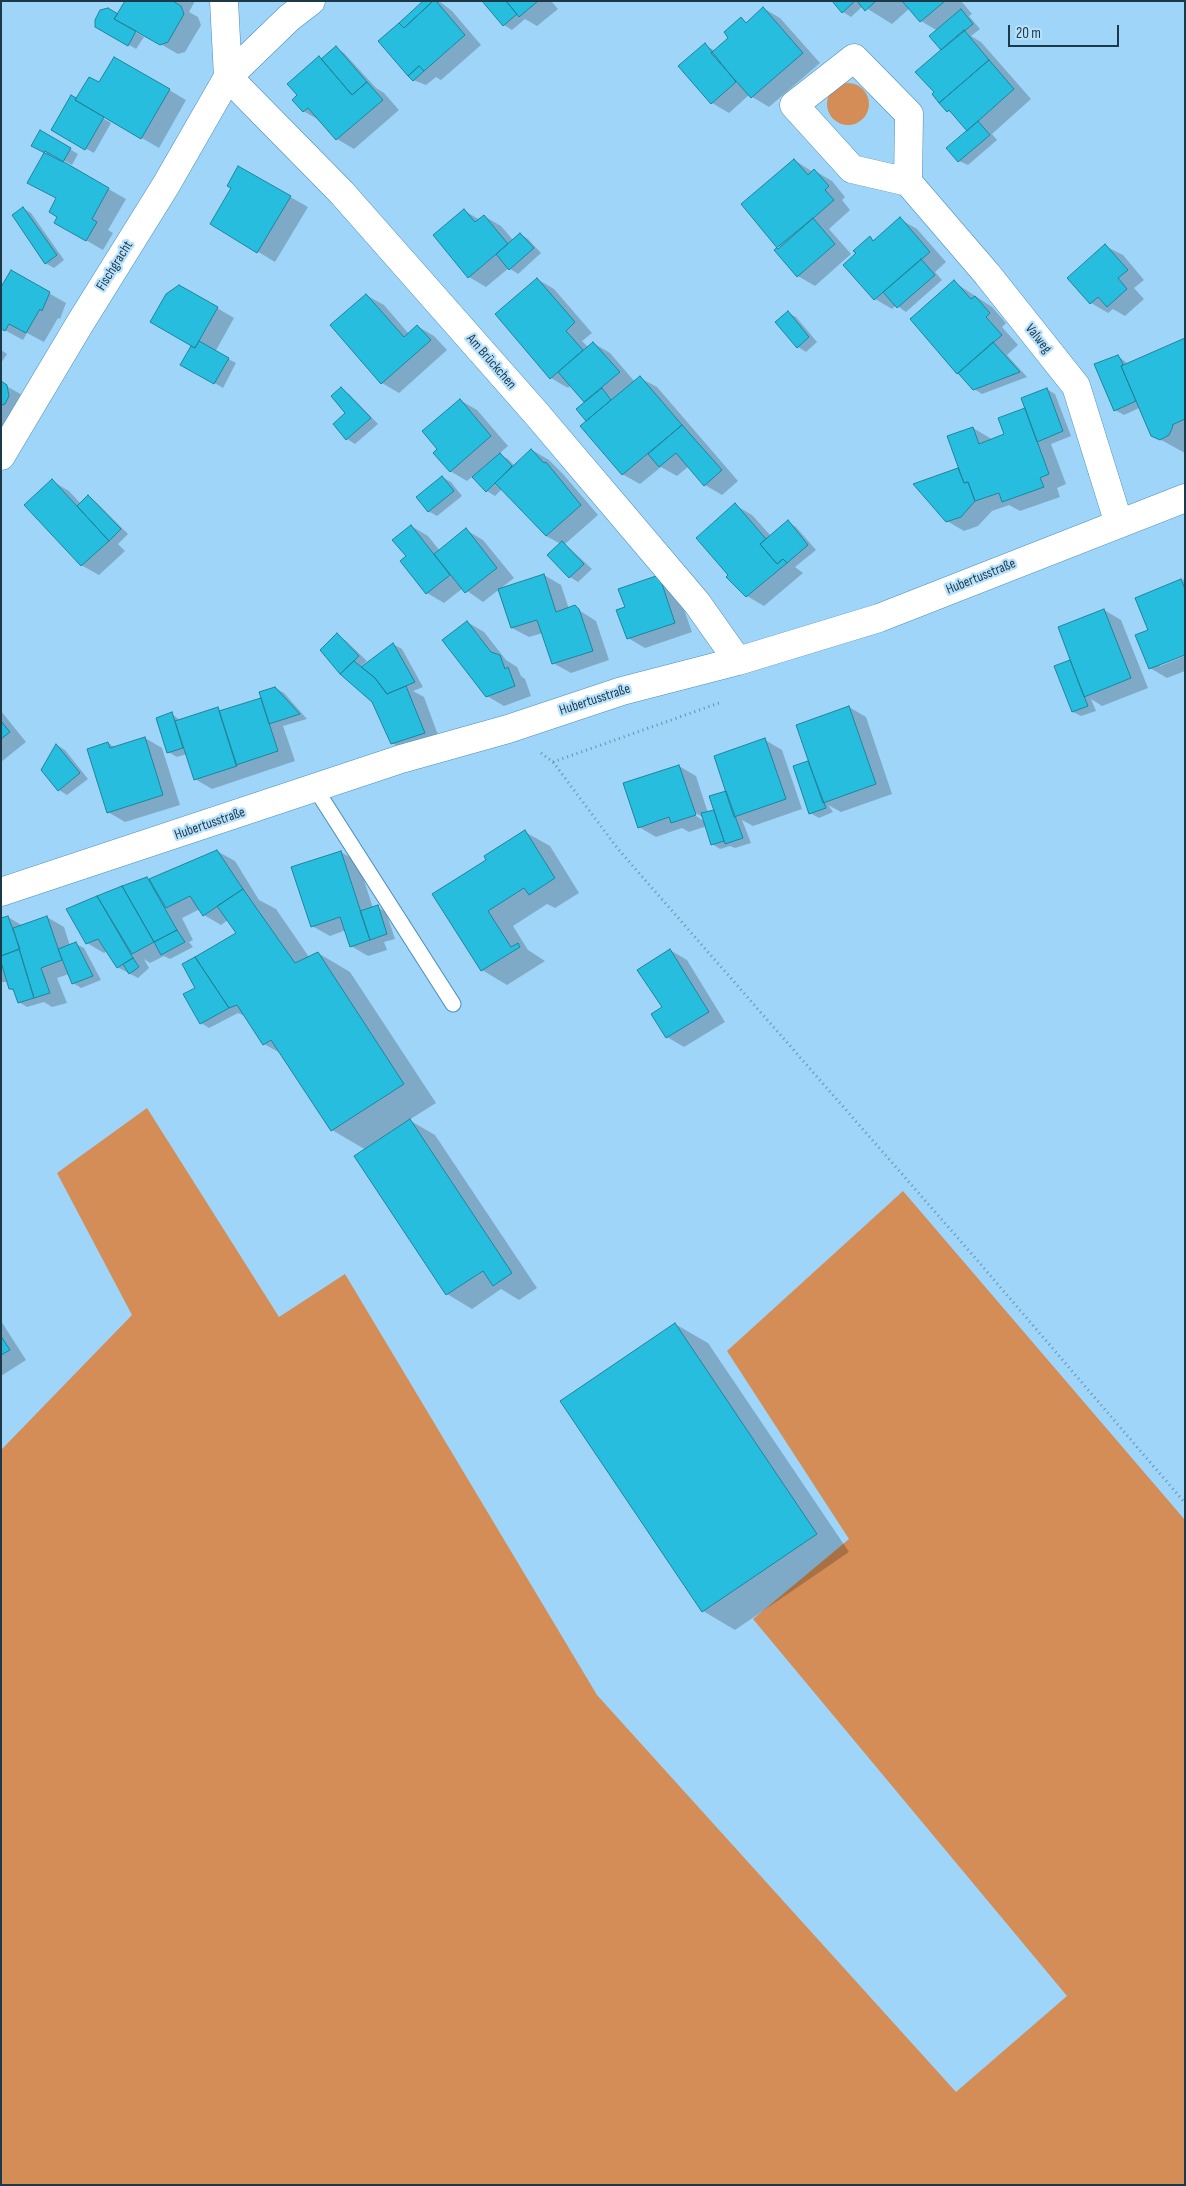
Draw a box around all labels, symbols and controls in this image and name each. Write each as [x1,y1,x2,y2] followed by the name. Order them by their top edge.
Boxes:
[1011,15,1122,47] scale bar
[1016,24,1041,43] text: 20 m
[93,238,137,294] street label: Fischgracht
[1021,321,1055,357] street label: Valweg
[463,331,519,393] street label: Am Brückchen
[944,555,1018,599] street label: Hubertusstraße
[557,681,633,719] street label: Hubertusstraße
[172,804,248,844] street label: Hubertusstraße

